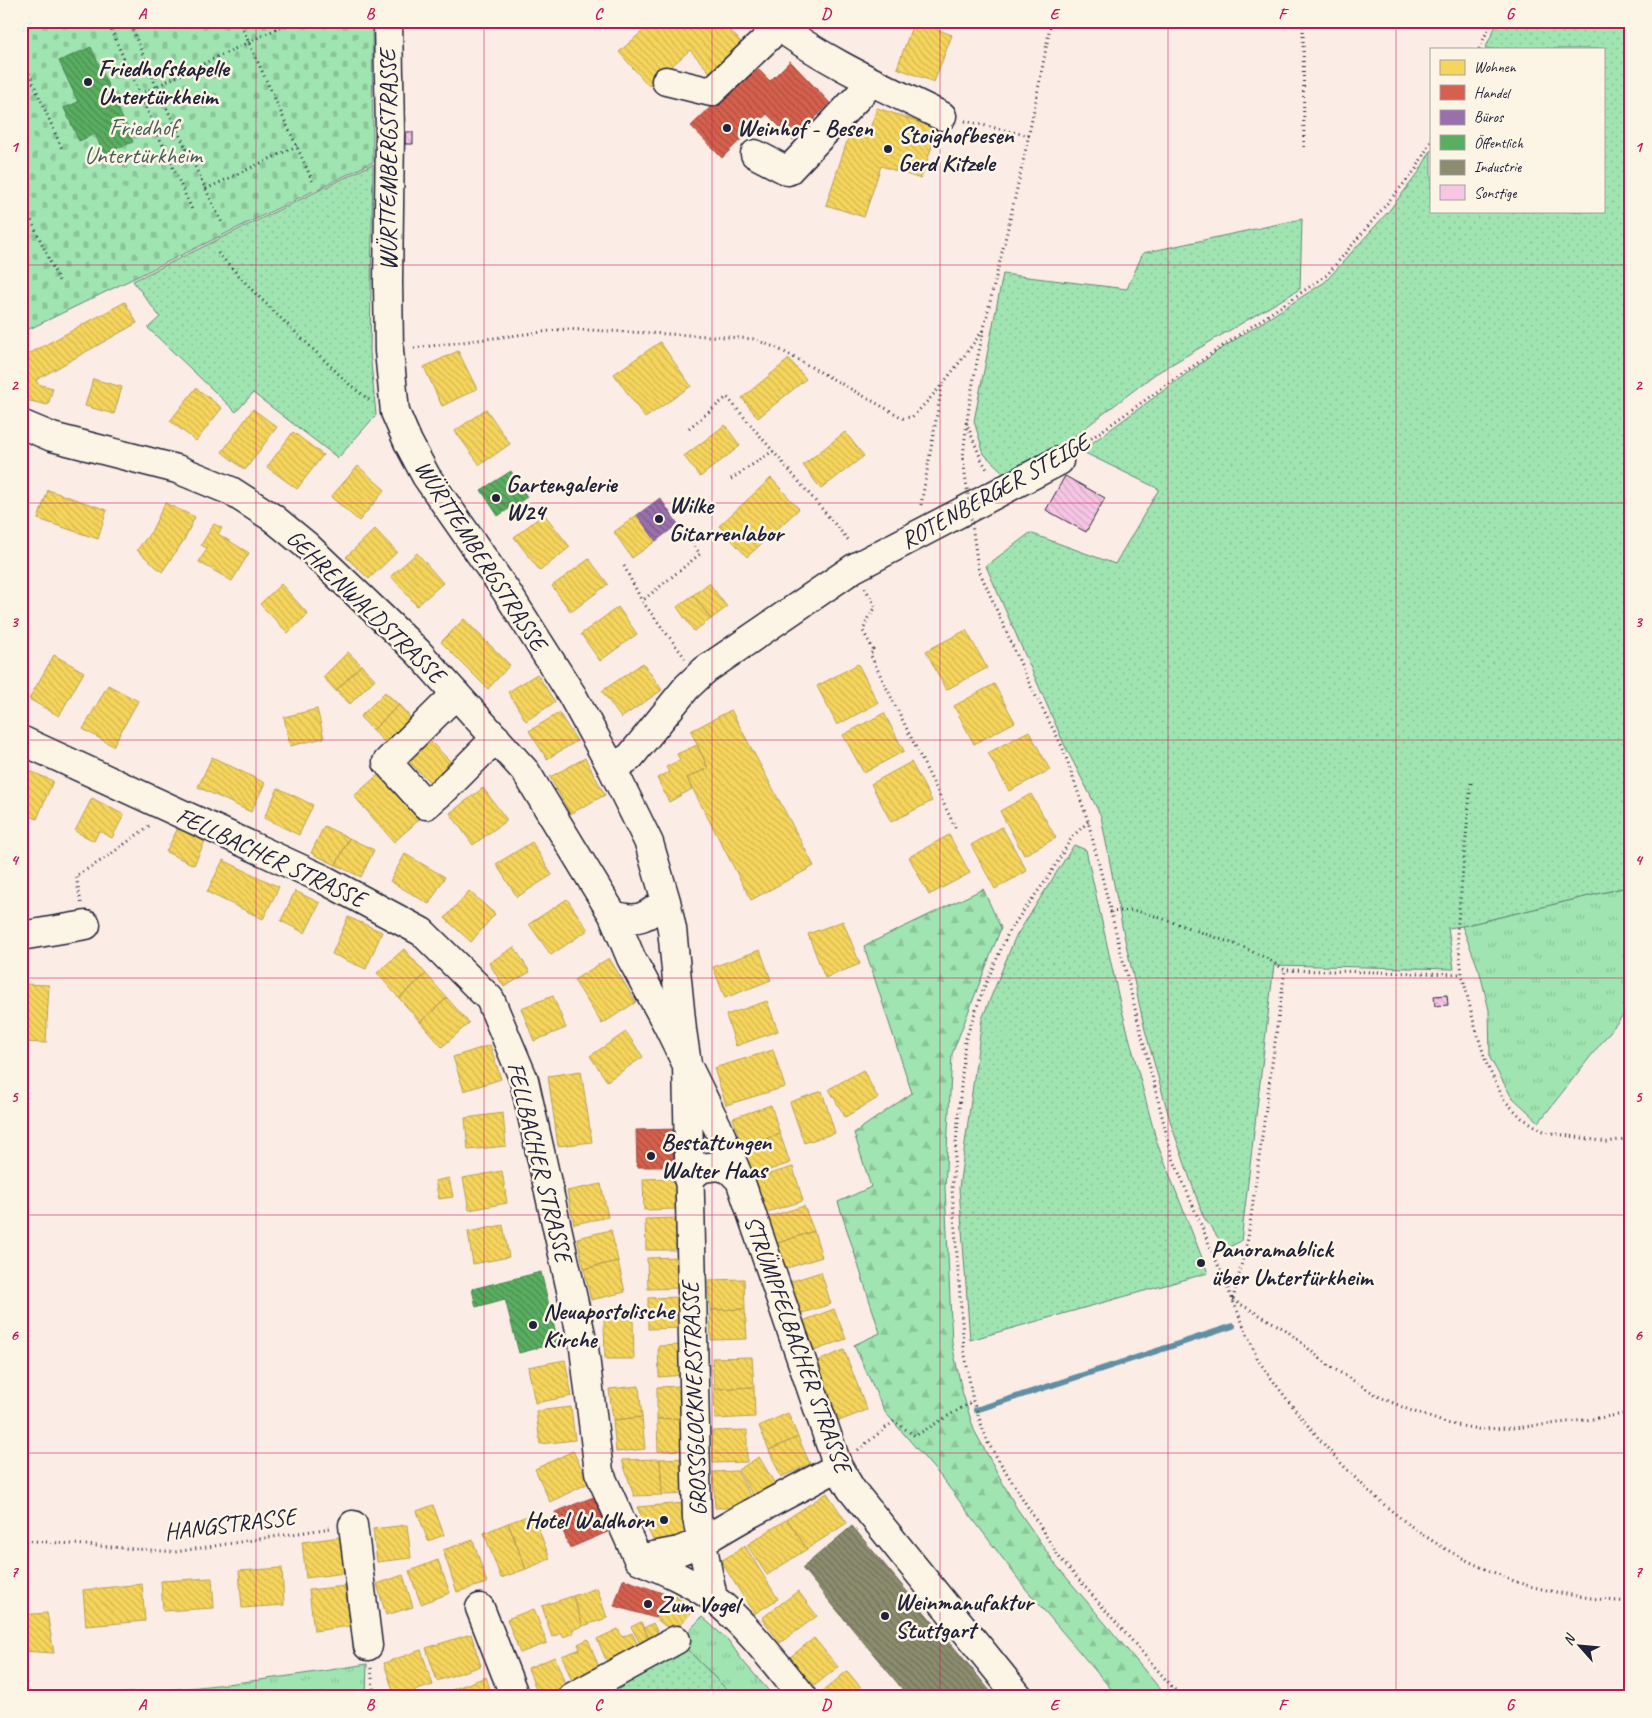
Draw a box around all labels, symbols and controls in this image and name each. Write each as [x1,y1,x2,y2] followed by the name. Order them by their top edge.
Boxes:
[138,4,148,24] text: A
[366,4,376,24] text: B
[594,4,604,24] text: C
[821,4,832,24] text: D
[1050,4,1061,24] text: E
[1278,4,1289,24] text: F
[1506,4,1516,24] text: G
[373,46,403,271] street label: WÜRTTEMBERGSTRASSE
[1430,48,1604,212] legend
[98,53,231,111] place label: Friedhofskapelle Untertürkheim
[1474,58,1517,77] text: Wohnen
[82,76,94,88] marker: Friedhofskapelle Untertürkheim
[1474,84,1512,103] text: Handel
[1474,108,1505,127] text: Büros
[84,112,204,170] park label: Friedhof Untertürkheim
[737,113,874,143] place label: Weinhof - Besen
[898,120,1015,178] place label: Stoighofbesen Gerd Kitzele
[721,122,733,134] marker: Weinhof - Besen
[1474,134,1524,153] text: Öffentlich
[10,137,19,157] text: 1
[1634,137,1643,157] text: 1
[882,143,894,155] marker: Stoighofbesen Gerd Kitzele
[1474,158,1522,177] text: Industrie
[1474,184,1517,203] text: Sonstige
[10,375,19,395] text: 2
[1634,375,1643,395] text: 2
[895,425,1097,555] street label: ROTENBERGER STEIGE
[408,454,556,659] street label: WÜRTTEMBERGSTRASSE
[506,469,619,527] place label: Gartengalerie W24
[669,490,785,548] place label: Wilke Gitarrenlabor
[490,492,502,504] marker: Gartengalerie W24
[653,513,665,525] marker: Wilke Gitarrenlabor
[280,523,454,691] street label: GEHRENWALDSTRASSE
[10,612,19,632] text: 3
[1634,612,1643,632] text: 3
[172,800,373,915] street label: FELLBACHER STRASSE
[10,850,19,870] text: 4
[1634,850,1643,870] text: 4
[501,1059,580,1268] street label: FELLBACHER STRASSE
[11,1087,20,1107] text: 5
[1635,1087,1644,1107] text: 5
[661,1127,772,1185] place label: Bestattungen Walter Haas
[645,1150,657,1162] marker: Bestattungen Walter Haas
[737,1211,859,1479] street label: STRÜMPFELBACHER STRASSE
[1211,1234,1374,1292] place label: Panoramablick über Untertürkheim
[1195,1257,1207,1269] marker: Panoramablick über Untertürkheim
[675,1278,713,1517] street label: GROSSGLOCKNERSTRASSE
[543,1296,676,1354] place label: Neuapostolische Kirche
[527,1319,539,1331] marker: Neuapostolische Kirche
[10,1325,19,1345] text: 6
[1634,1325,1643,1345] text: 6
[163,1501,300,1547] street label: HANGSTRASSE
[525,1505,655,1535] place label: Hotel Waldhorn
[658,1514,670,1526] marker: Hotel Waldhorn
[10,1562,19,1582] text: 7
[1634,1562,1643,1582] text: 7
[895,1587,1035,1645] place label: Weinmanufaktur Stuttgart
[658,1589,744,1619] place label: Zum Vogel
[642,1598,654,1610] marker: Zum Vogel
[879,1610,891,1622] marker: Weinmanufaktur Stuttgart
[1554,1620,1604,1670] north arrow
[1559,1631,1579,1648] text: N
[138,1695,148,1715] text: A
[366,1695,376,1715] text: B
[594,1695,604,1715] text: C
[821,1695,832,1715] text: D
[1050,1695,1061,1715] text: E
[1278,1695,1289,1715] text: F
[1506,1695,1516,1715] text: G

